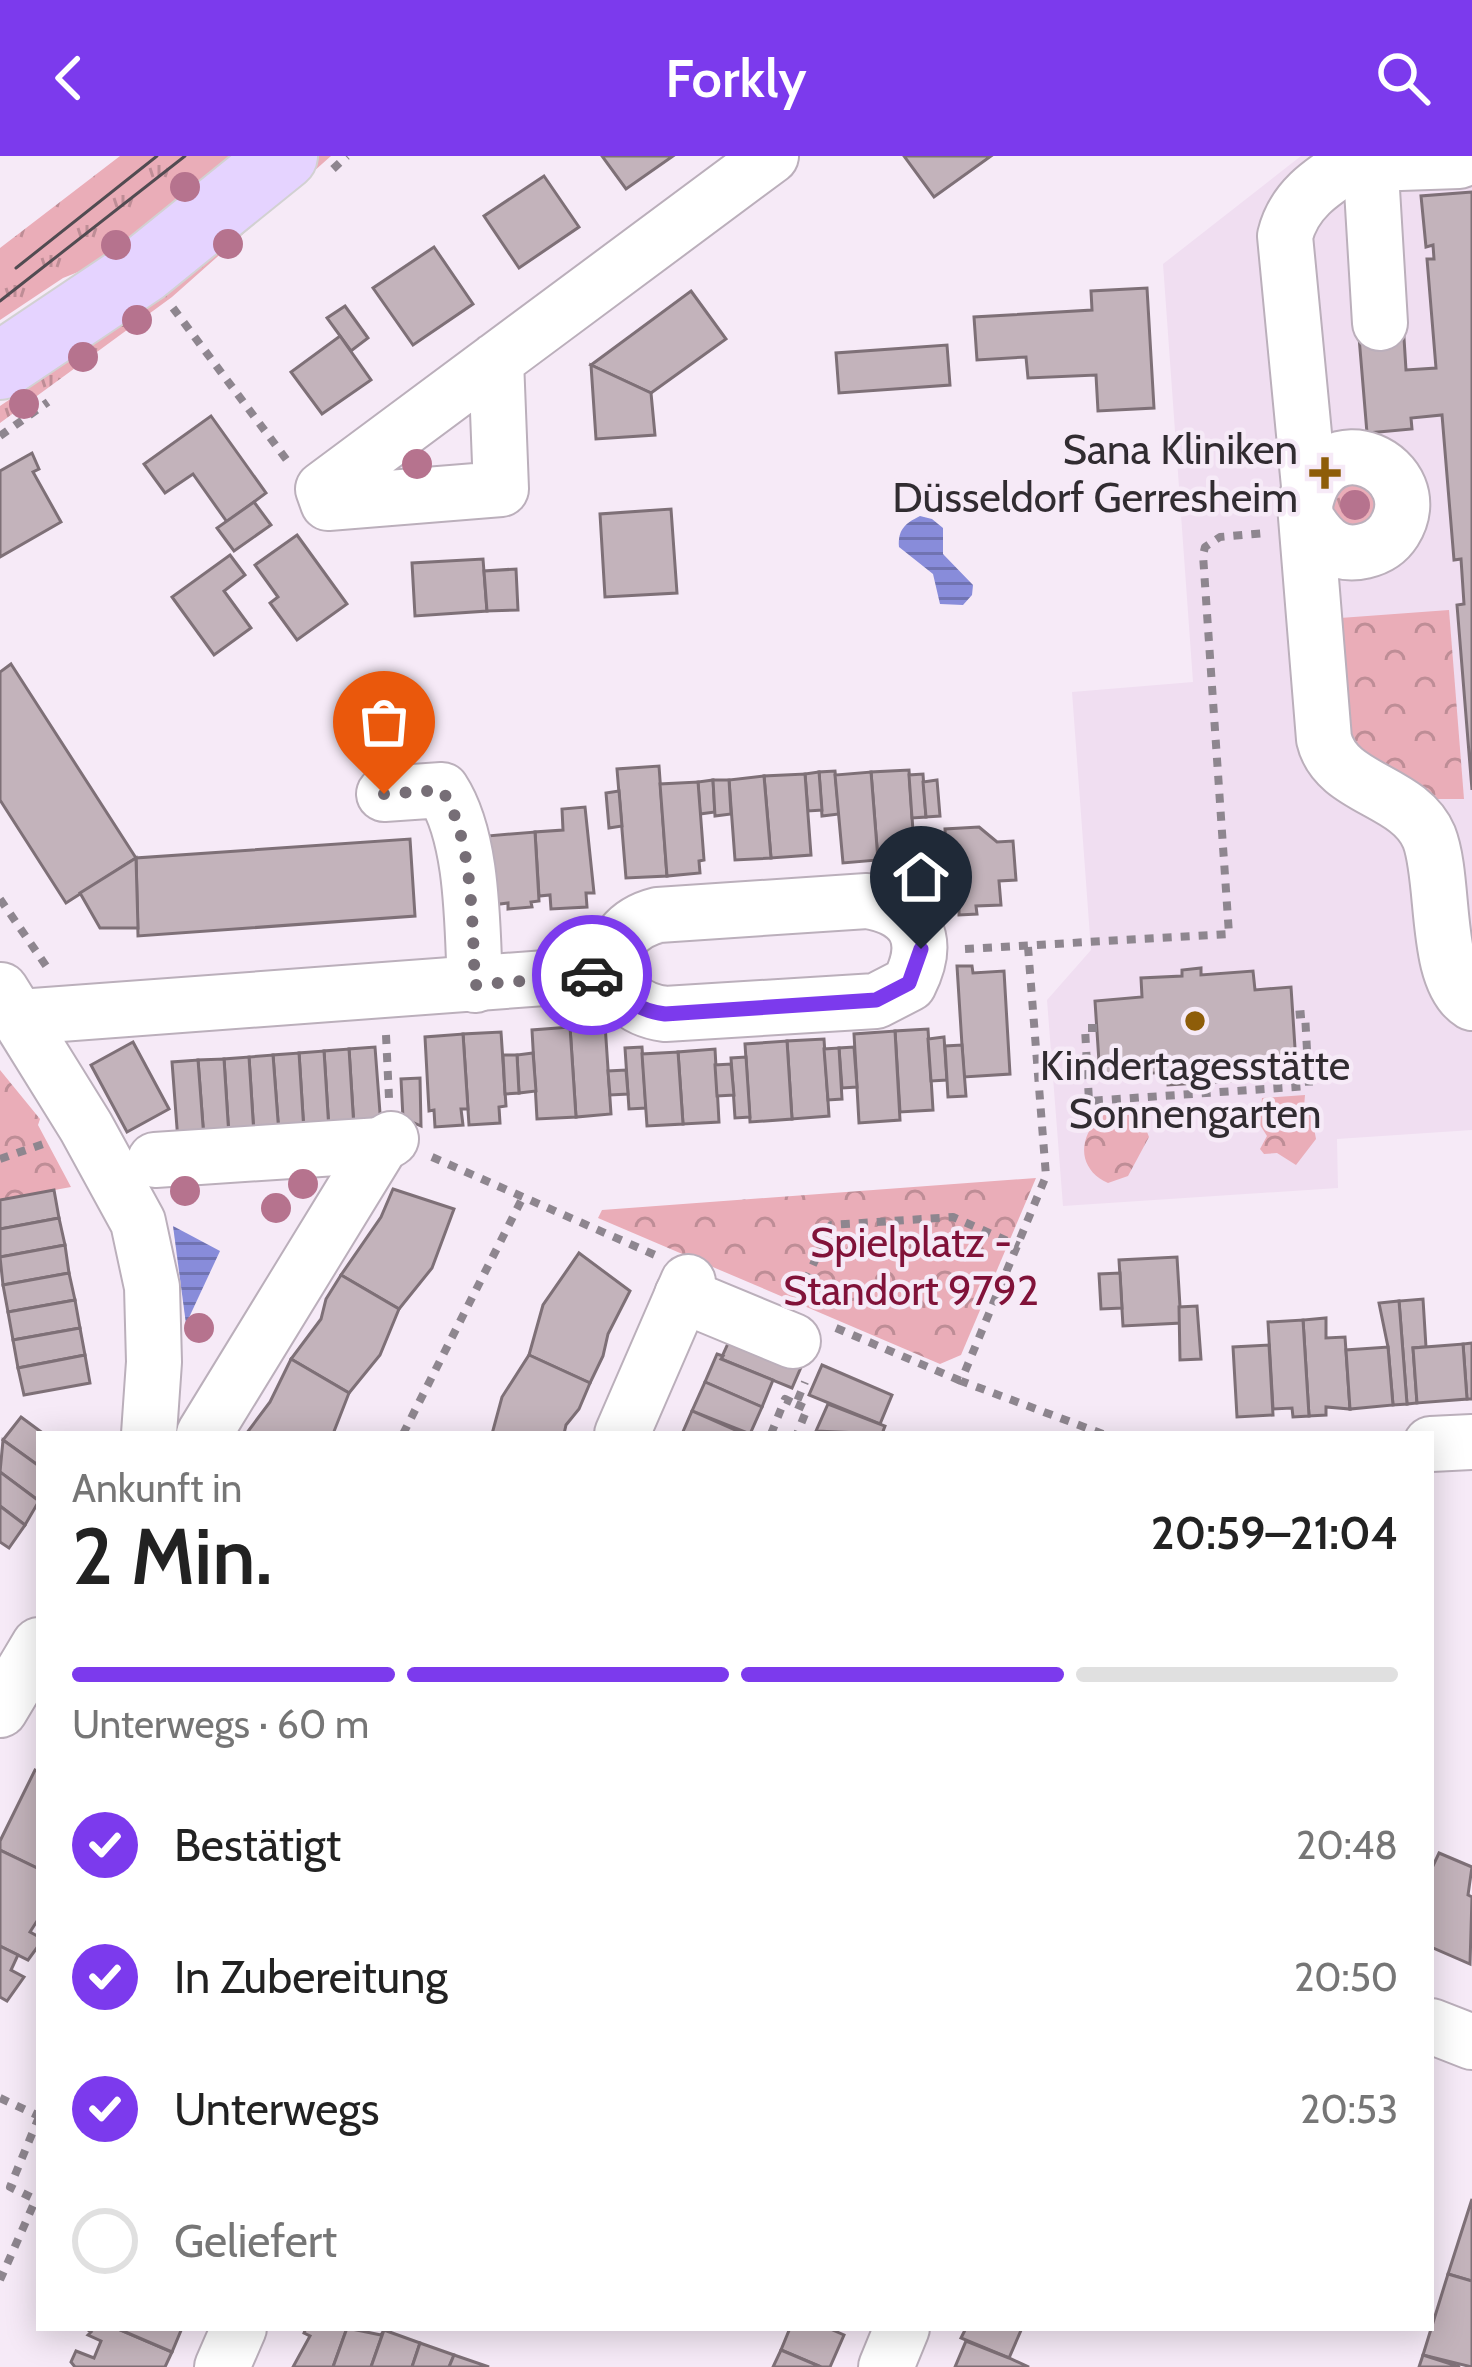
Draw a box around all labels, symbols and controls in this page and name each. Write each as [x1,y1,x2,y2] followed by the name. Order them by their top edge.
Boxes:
[36,45,102,111] icon: back
[665,45,807,111] text: Forkly
[1370,45,1436,111] icon: search
[892,423,1298,523] place label: Sana Kliniken Düsseldorf Gerresheim
[1309,457,1341,489] marker: Sana Kliniken Düsseldorf Gerresheim
[333,671,435,794] pin
[351,689,417,755] icon: bag
[870,826,972,949] pin
[888,844,954,910] icon: home
[532,915,652,1035] courier
[559,942,625,1008] icon: car
[1182,1008,1208,1034] marker: Kindertagesstätte Sonnengarten
[1040,1039,1350,1139] place label: Kindertagesstätte Sonnengarten
[783,1216,1039,1316] park label: Spielplatz - Standort 9792
[72,1464,242,1512] text: Ankunft in
[1151,1506,1398,1560] text: 20:59–21:04
[72,1509,272,1604] text: 2 Min.
[72,1700,369,1748] text: Unterwegs · 60 m
[72,1812,138,1878] icon: check
[174,1818,341,1872] text: Bestätigt
[1296,1821,1398,1869] text: 20:48
[72,1944,138,2010] icon: check
[174,1950,448,2004] text: In Zubereitung
[1294,1953,1398,2001] text: 20:50
[72,2076,138,2142] icon: check
[174,2082,379,2136] text: Unterwegs
[1300,2085,1398,2133] text: 20:53
[174,2214,337,2268] text: Geliefert

